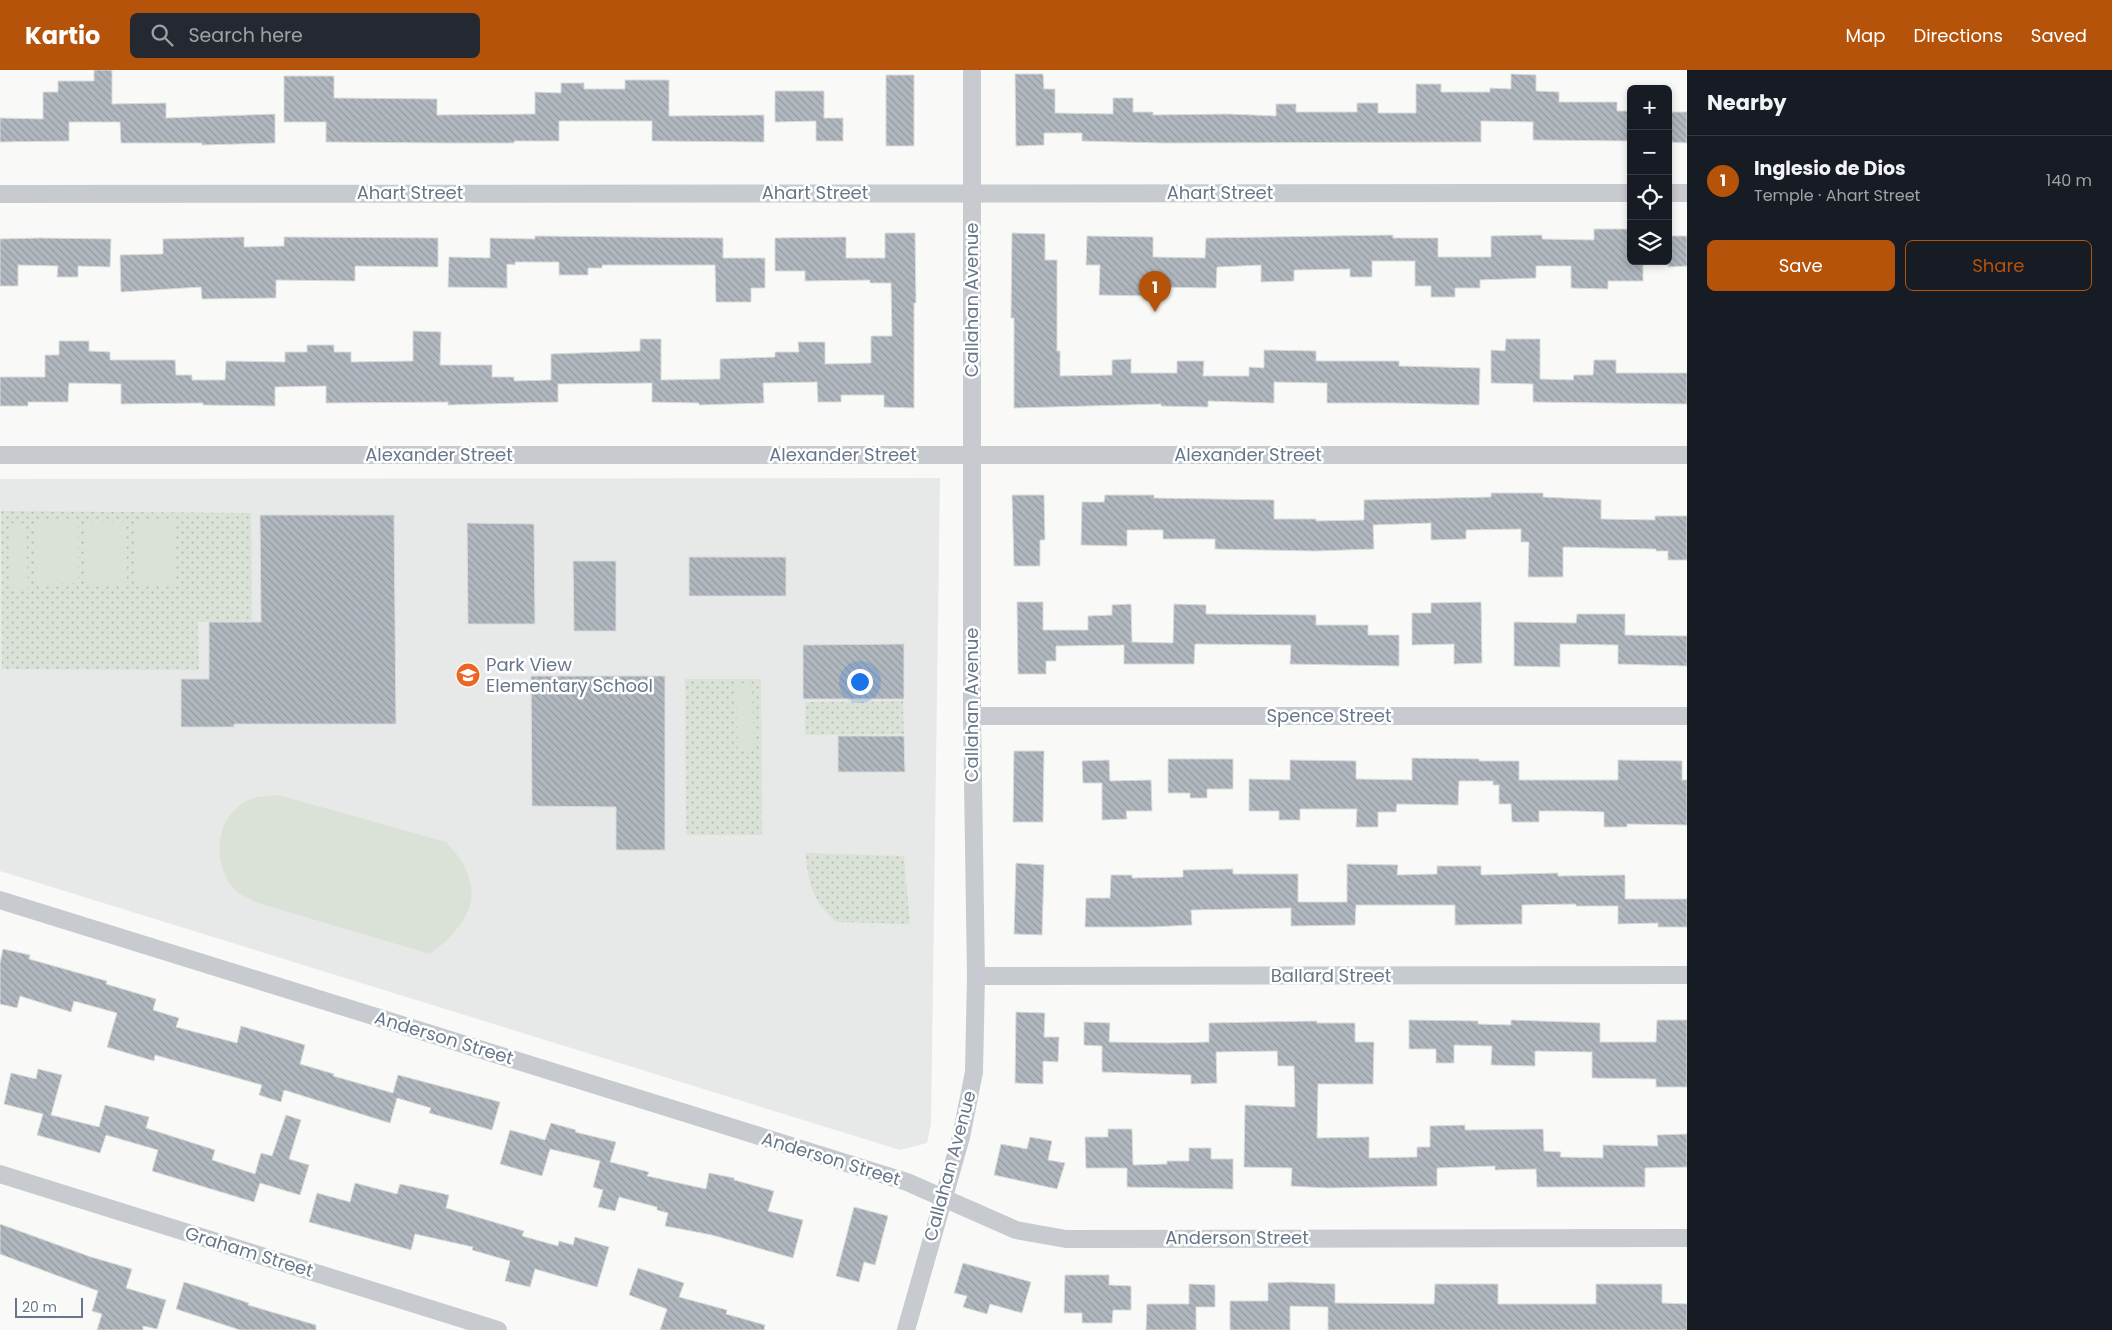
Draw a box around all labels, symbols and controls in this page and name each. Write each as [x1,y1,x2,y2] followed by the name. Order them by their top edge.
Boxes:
[130,13,480,58] search box
[25,19,100,52] text: Kartio
[148,21,176,49] icon: search
[188,22,303,49] text: Search here
[1846,23,1885,48] text: Map
[1913,23,2003,48] text: Directions
[2031,23,2087,48] text: Saved
[1627,85,1672,265] map controls
[1627,85,1672,130] button: +
[1707,88,1787,117] text: Nearby
[1627,130,1672,175] button: −
[1754,155,1906,182] text: Inglesio de Dios
[1720,169,1726,192] text: 1
[2046,169,2092,192] text: 140 m
[1627,175,1672,220] button: locate
[357,180,463,205] street label: Ahart Street
[762,180,868,205] street label: Ahart Street
[1167,180,1273,205] street label: Ahart Street
[1754,184,1920,207] text: Temple · Ahart Street
[1627,220,1672,265] button: layers
[959,223,984,377] street label: Callahan Avenue
[1707,240,1895,291] button: Save
[1905,240,2092,291] button: Share
[1139,271,1171,312] pin: 1
[365,442,513,467] street label: Alexander Street
[769,442,917,467] street label: Alexander Street
[1174,442,1322,467] street label: Alexander Street
[959,628,984,782] street label: Callahan Avenue
[486,652,653,698] place label: Park View Elementary School
[455,662,481,688] school or university icon: Park View Elementary School
[847,669,873,695] your location
[1266,703,1392,728] street label: Spence Street
[1271,963,1391,988] street label: Ballard Street
[372,1005,516,1070] street label: Anderson Street
[917,1088,982,1244] street label: Callahan Avenue
[759,1126,903,1191] street label: Anderson Street
[182,1220,316,1283] street label: Graham Street
[1165,1225,1309,1250] street label: Anderson Street
[15,1295,82,1318] scale bar
[22,1297,57,1317] text: 20 m

